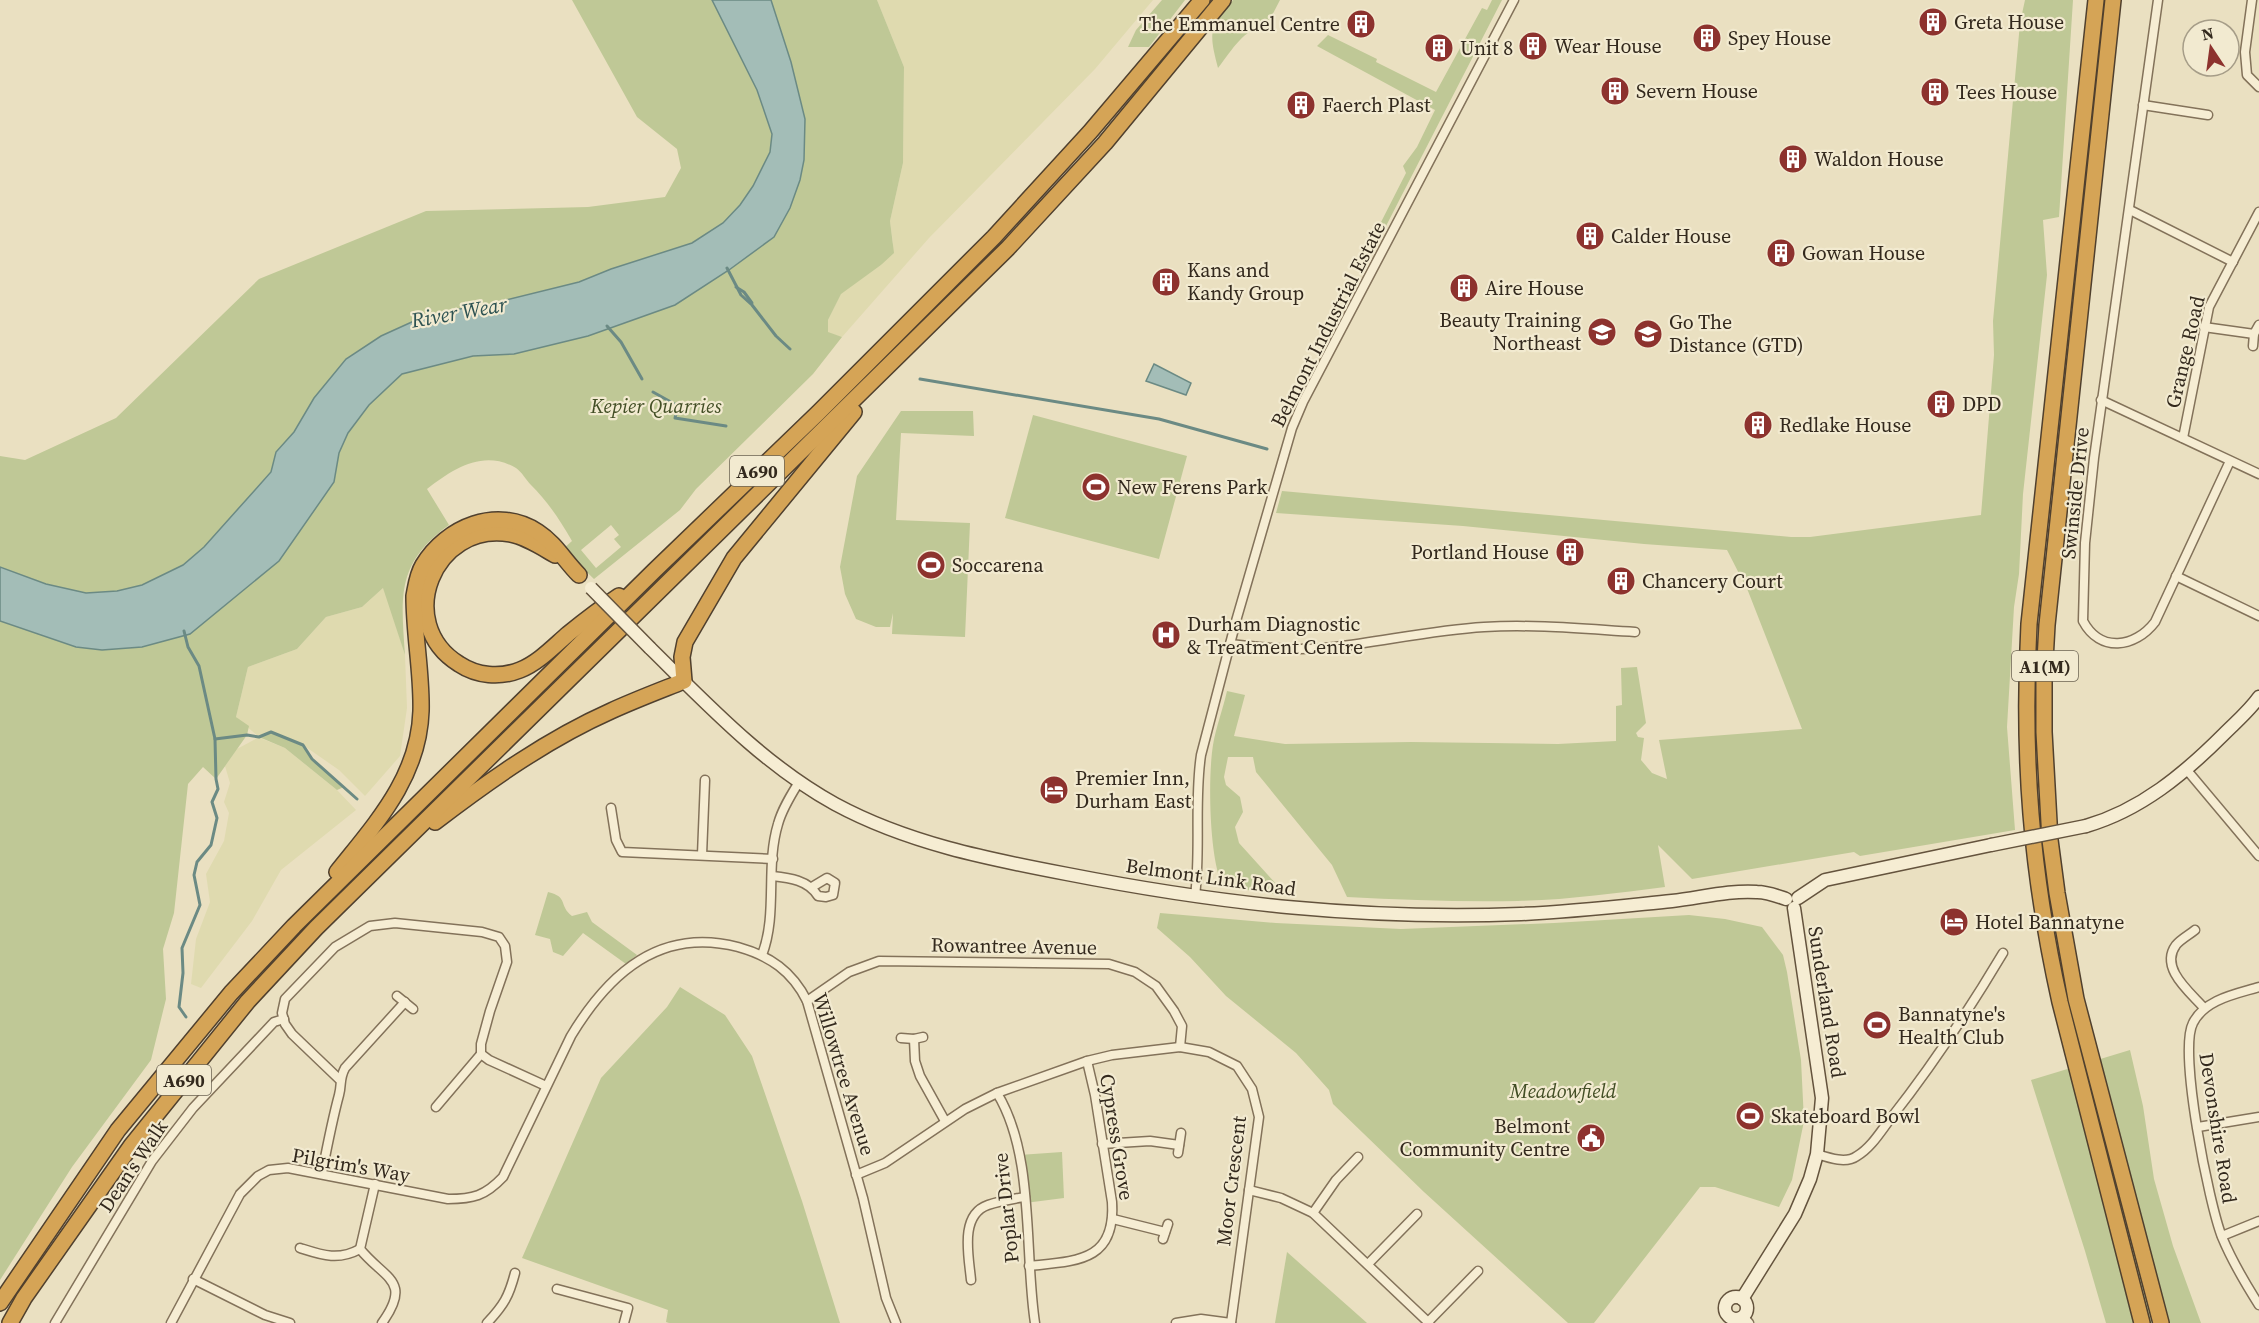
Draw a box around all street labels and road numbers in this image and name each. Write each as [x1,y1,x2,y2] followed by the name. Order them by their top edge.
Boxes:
[1264,216,1392,432] street label: Belmont Industrial Estate
[2158,292,2212,411] street label: Grange Road
[2054,426,2096,560] street label: Swinside Drive
[730,456,784,486] road number: A690
[2012,651,2078,681] road number: A1(M)
[1124,851,1299,903] street label: Belmont Link Road
[1801,924,1853,1080] street label: Sunderland Road
[931,931,1097,961] street label: Rowantree Avenue
[806,989,882,1159] street label: Willowtree Avenue
[2192,1051,2244,1206] street label: Devonshire Road
[157,1065,211,1095] road number: A690
[1093,1072,1141,1202] street label: Cypress Grove
[92,1114,174,1218] street label: Dean's Walk
[1209,1114,1253,1248] street label: Moor Crescent
[290,1141,413,1189] street label: Pilgrim's Way
[986,1151,1026,1265] street label: Poplar Drive

